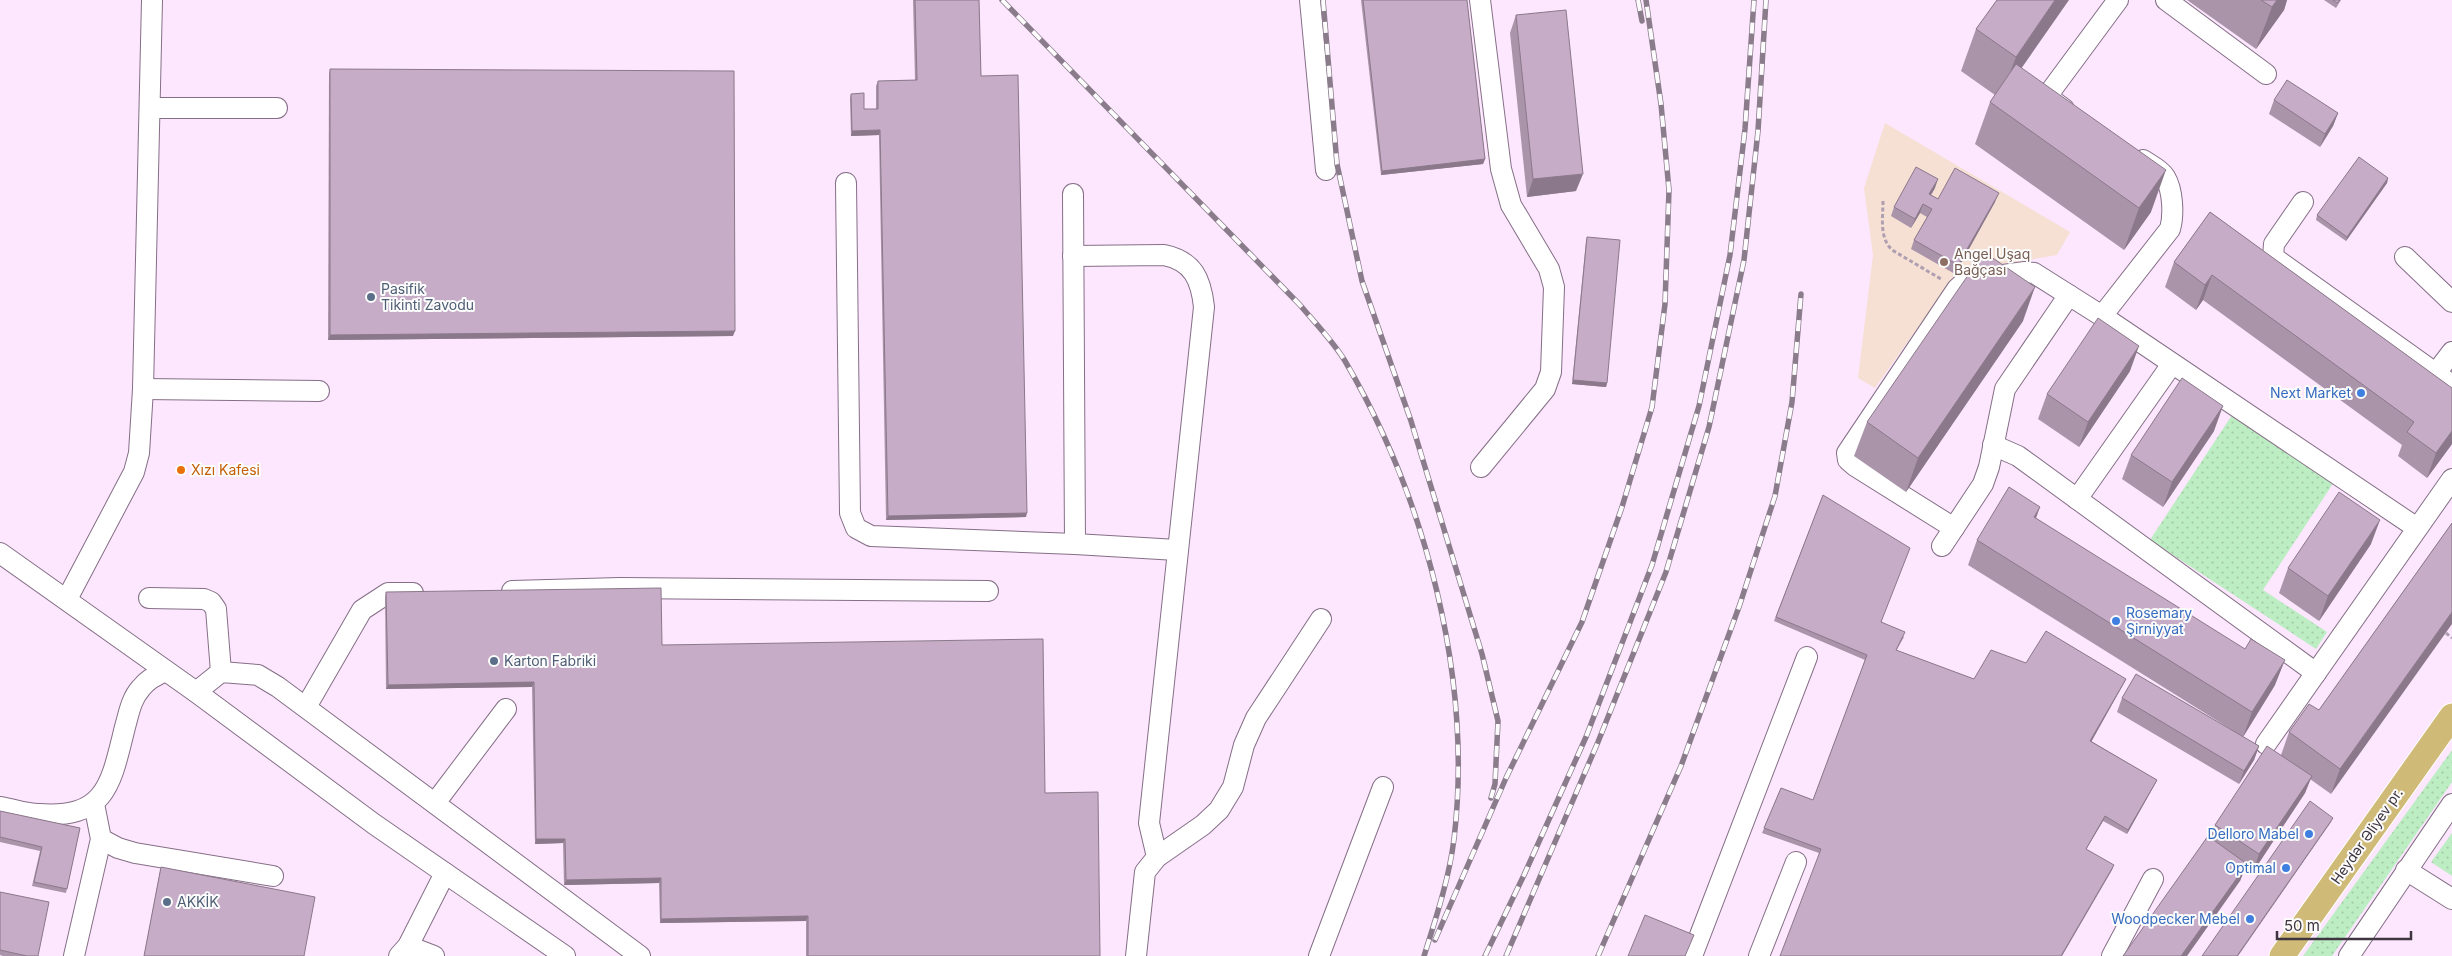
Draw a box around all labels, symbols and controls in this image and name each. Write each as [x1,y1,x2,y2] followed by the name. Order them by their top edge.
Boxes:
[1954,245,2030,278] place label: Angel Uşaq Bağçası
[1938,256,1950,268] marker: Angel Uşaq Bağçası
[381,280,474,313] place label: Pasifik Tikinti Zavodu
[365,291,377,303] marker: Pasifik Tikinti Zavodu
[2270,384,2351,401] place label: Next Market
[2355,387,2367,399] marker: Next Market
[191,461,260,478] place label: Xızı Kafesi
[175,464,187,476] marker: Xızı Kafesi
[2126,604,2192,637] place label: Rosemary Şirniyyat
[2110,615,2122,627] marker: Rosemary Şirniyyat
[504,652,596,669] place label: Karton Fabriki
[488,655,500,667] marker: Karton Fabriki
[2327,784,2406,887] street label: Heydər Əliyev pr.
[2208,825,2299,842] place label: Delloro Mabel
[2303,828,2315,840] marker: Delloro Mabel
[2225,859,2276,876] place label: Optimal
[2280,862,2292,874] marker: Optimal
[177,893,219,910] place label: AKKİK
[161,896,173,908] marker: AKKİK
[2277,908,2411,940] scale bar
[2111,910,2240,927] place label: Woodpecker Mebel
[2244,913,2256,925] marker: Woodpecker Mebel
[2284,916,2320,935] text: 50 m

